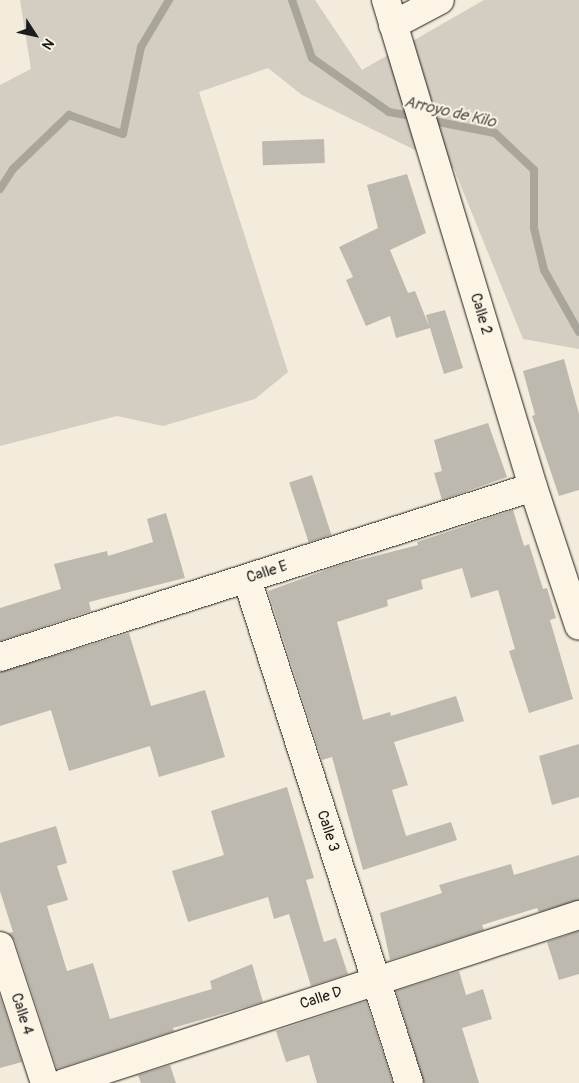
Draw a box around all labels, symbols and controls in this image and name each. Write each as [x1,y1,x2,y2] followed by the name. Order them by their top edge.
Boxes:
[10,10,60,60] north arrow
[38,35,57,53] text: N
[402,92,498,132] water label: Arroyo de Kilo
[466,291,496,337] street label: Calle 2
[244,557,290,587] street label: Calle E
[313,808,343,854] street label: Calle 3
[298,983,344,1013] street label: Calle D
[7,991,37,1037] street label: Calle 4

